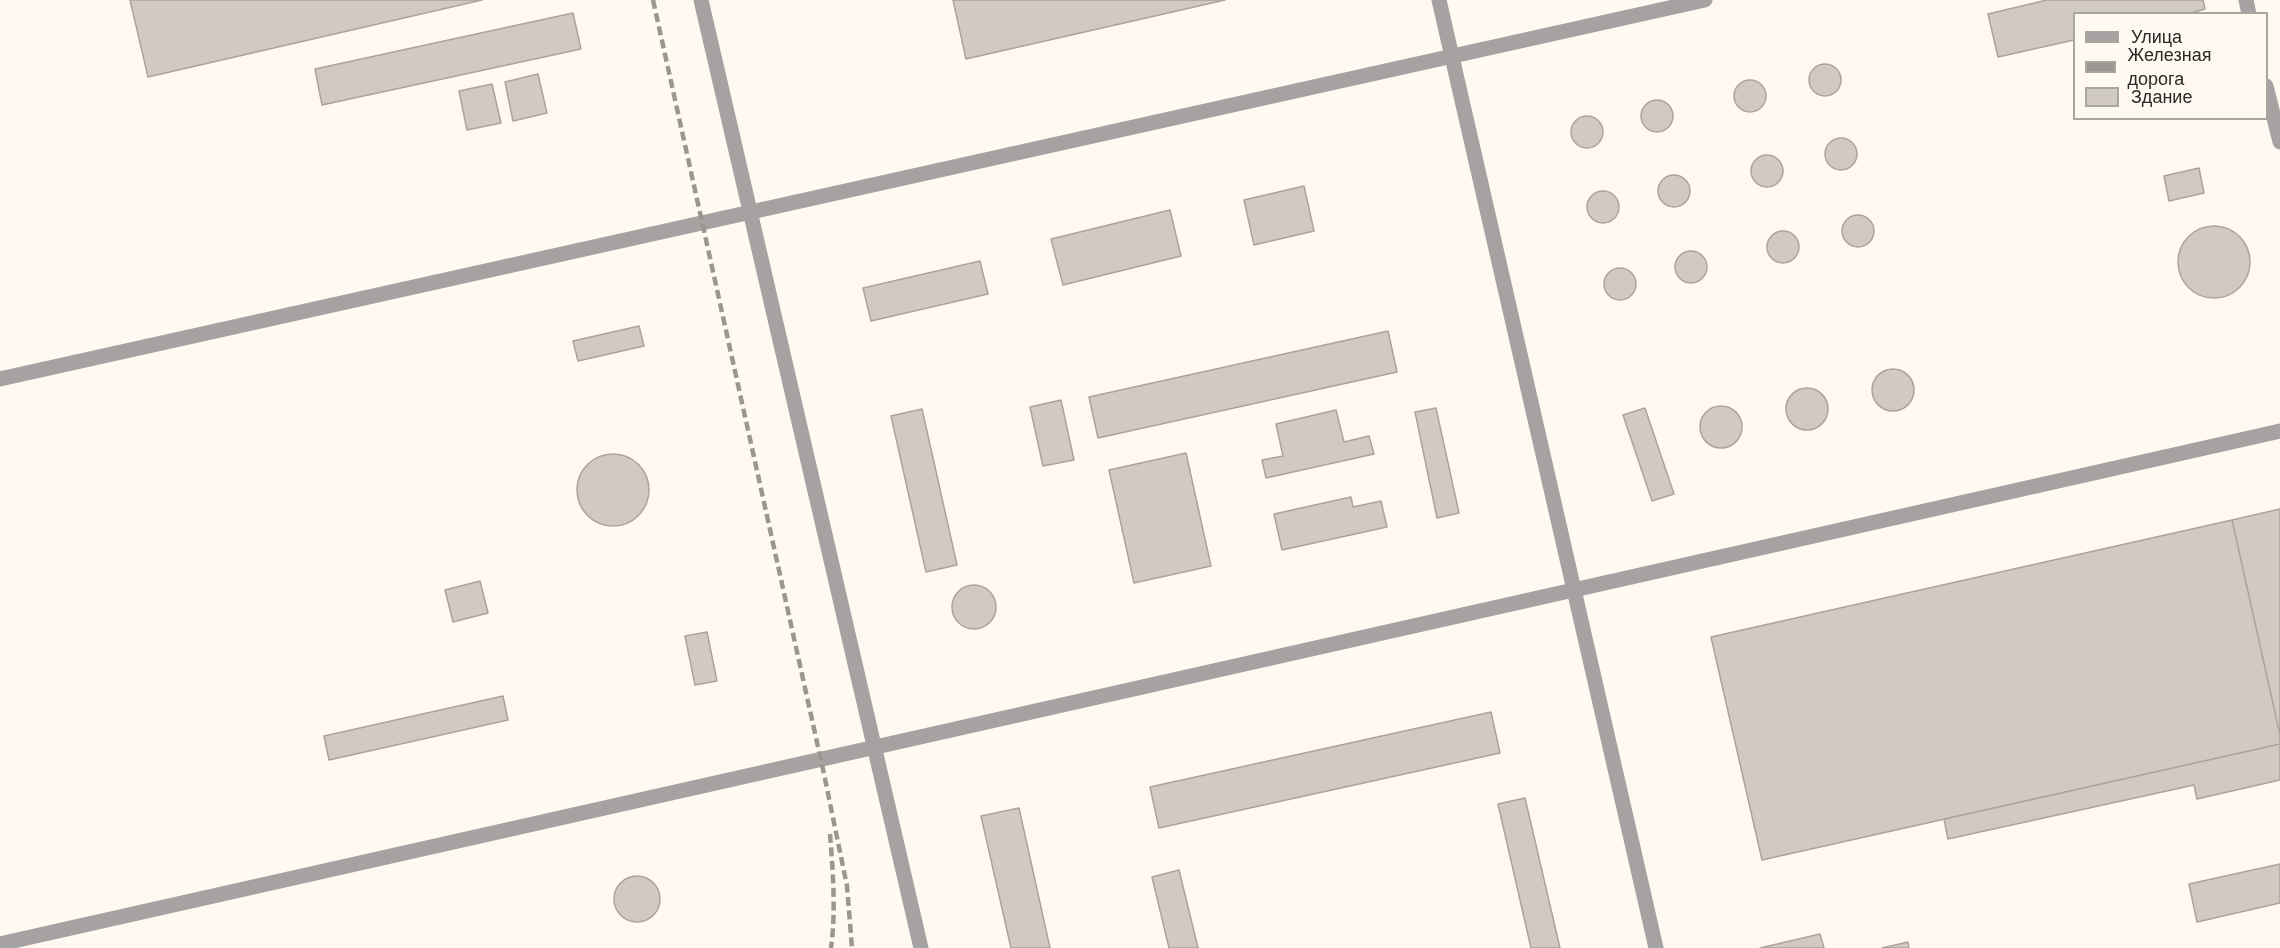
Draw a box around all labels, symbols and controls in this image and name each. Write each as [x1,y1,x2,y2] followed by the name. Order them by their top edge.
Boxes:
[2073,12,2268,120] legend
[2131,25,2182,49] text: Улица
[2128,43,2211,91] text: Железная дорога
[2131,85,2192,109] text: Здание

